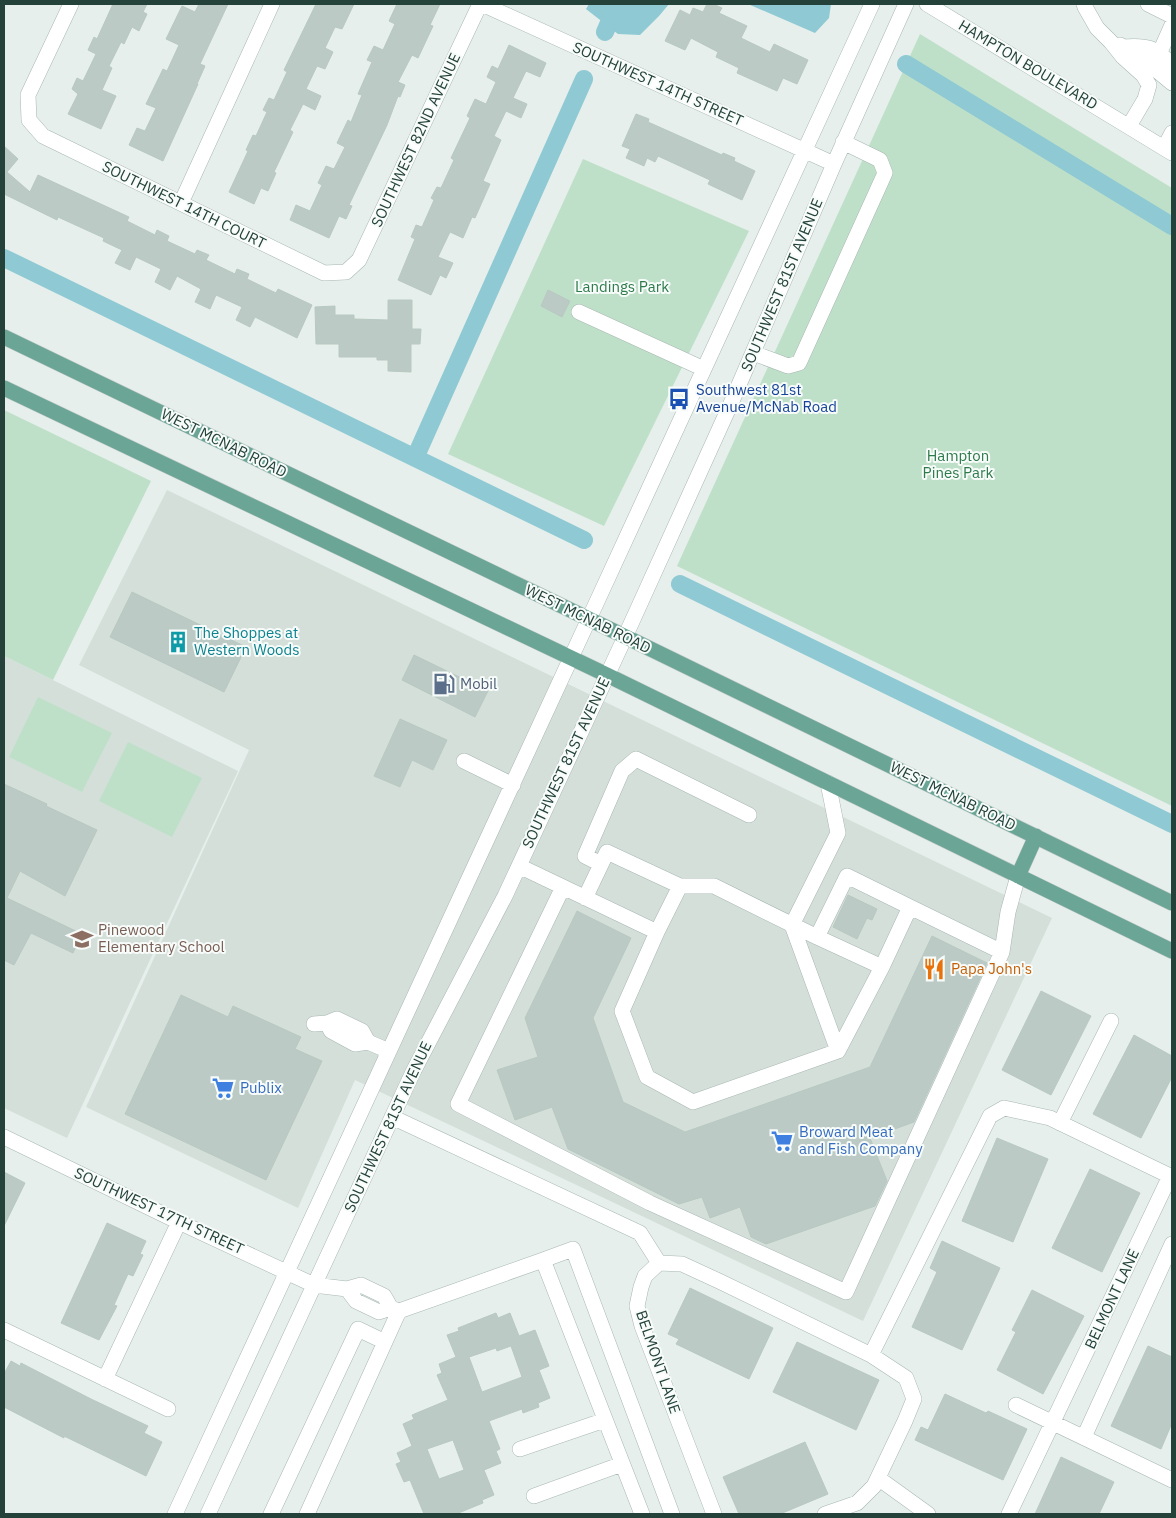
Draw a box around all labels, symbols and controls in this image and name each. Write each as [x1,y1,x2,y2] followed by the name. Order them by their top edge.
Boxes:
[955,15,1101,114] street label: HAMPTON BOULEVARD
[570,37,747,130] street label: SOUTHWEST 14TH STREET
[367,50,464,230] street label: SOUTHWEST 82ND AVENUE
[99,157,270,253] street label: SOUTHWEST 14TH COURT
[736,195,827,374] street label: SOUTHWEST 81ST AVENUE
[575,277,669,296] park label: Landings Park
[696,380,837,416] place label: Southwest 81st Avenue/McNab Road
[666,386,692,412] bus stop icon: Southwest 81st Avenue/McNab Road
[158,404,290,481] street label: WEST MCNAB ROAD
[923,446,993,482] park label: Hampton Pines Park
[522,580,654,657] street label: WEST MCNAB ROAD
[194,623,300,659] place label: The Shoppes at Western Woods
[165,629,191,655] building icon: The Shoppes at Western Woods
[431,671,457,697] fuel station icon: Mobil
[460,674,497,693] place label: Mobil
[518,674,614,851] street label: SOUTHWEST 81ST AVENUE
[887,757,1019,834] street label: WEST MCNAB ROAD
[98,920,225,956] place label: Pinewood Elementary School
[69,926,95,952] school or university icon: Pinewood Elementary School
[921,956,947,982] restaurant icon: Papa John's
[951,959,1032,978] place label: Papa John's
[340,1038,436,1215] street label: SOUTHWEST 81ST AVENUE
[210,1075,236,1101] supermarket icon: Publix
[240,1078,282,1097] place label: Publix
[799,1122,923,1158] place label: Broward Meat and Fish Company
[769,1128,795,1154] supermarket icon: Broward Meat and Fish Company
[71,1163,247,1258] street label: SOUTHWEST 17TH STREET
[1080,1246,1143,1352] street label: BELMONT LANE
[632,1308,685,1416] street label: BELMONT LANE

